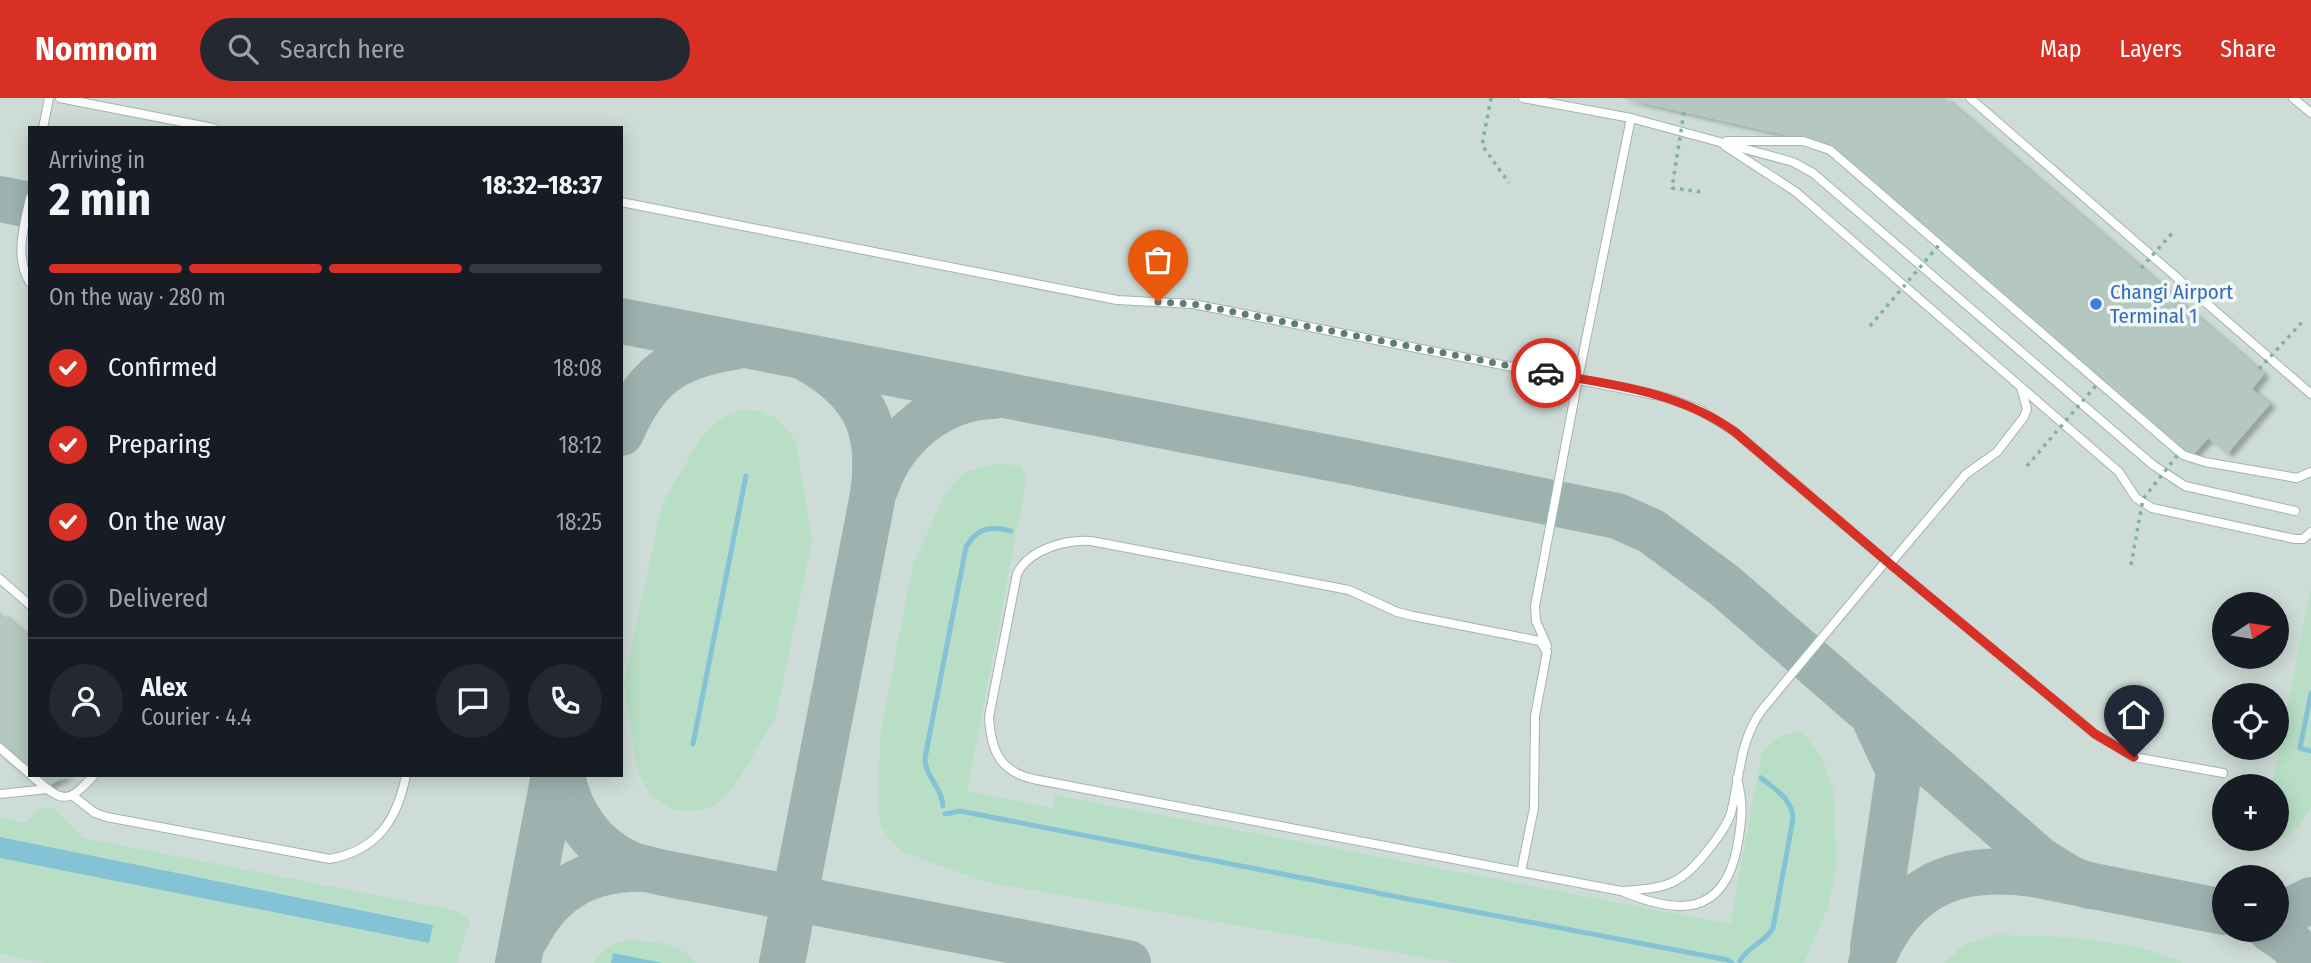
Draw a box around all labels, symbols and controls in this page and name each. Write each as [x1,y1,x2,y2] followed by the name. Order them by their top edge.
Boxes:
[200,18,690,81] search box
[35,29,158,69] text: Nomnom
[224,30,262,68] icon: search
[280,34,405,65] text: Search here
[2040,35,2082,63] text: Map
[2120,35,2182,63] text: Layers
[2220,35,2276,63] text: Share
[49,146,145,174] text: Arriving in
[482,170,602,201] text: 18:32–18:37
[49,172,151,227] text: 2 min
[1128,230,1188,302] pin
[1139,241,1177,279] icon: bag
[2110,279,2233,329] place label: Changi Airport Terminal 1
[49,283,226,311] text: On the way · 280 m
[2088,296,2104,312] marker: Changi Airport Terminal 1
[1511,338,1581,408] courier
[49,349,87,387] icon: check
[108,352,218,383] text: Confirmed
[553,354,602,382] text: 18:08
[1527,354,1565,392] icon: car
[49,426,87,464] icon: check
[108,429,210,460] text: Preparing
[558,431,602,459] text: 18:12
[49,503,87,541] icon: check
[108,506,226,537] text: On the way
[556,508,602,536] text: 18:25
[108,583,209,614] text: Delivered
[2212,592,2289,668] north arrow
[2212,592,2289,942] map controls
[49,664,123,738] button: person
[436,664,510,738] button: chat
[528,664,602,738] button: phone
[141,672,187,703] text: Alex
[2212,683,2289,760] button: locate
[2104,685,2164,757] pin
[2115,696,2153,734] icon: home
[141,703,252,731] text: Courier · 4.4
[2212,774,2289,851] button: +
[2212,865,2289,942] button: −

